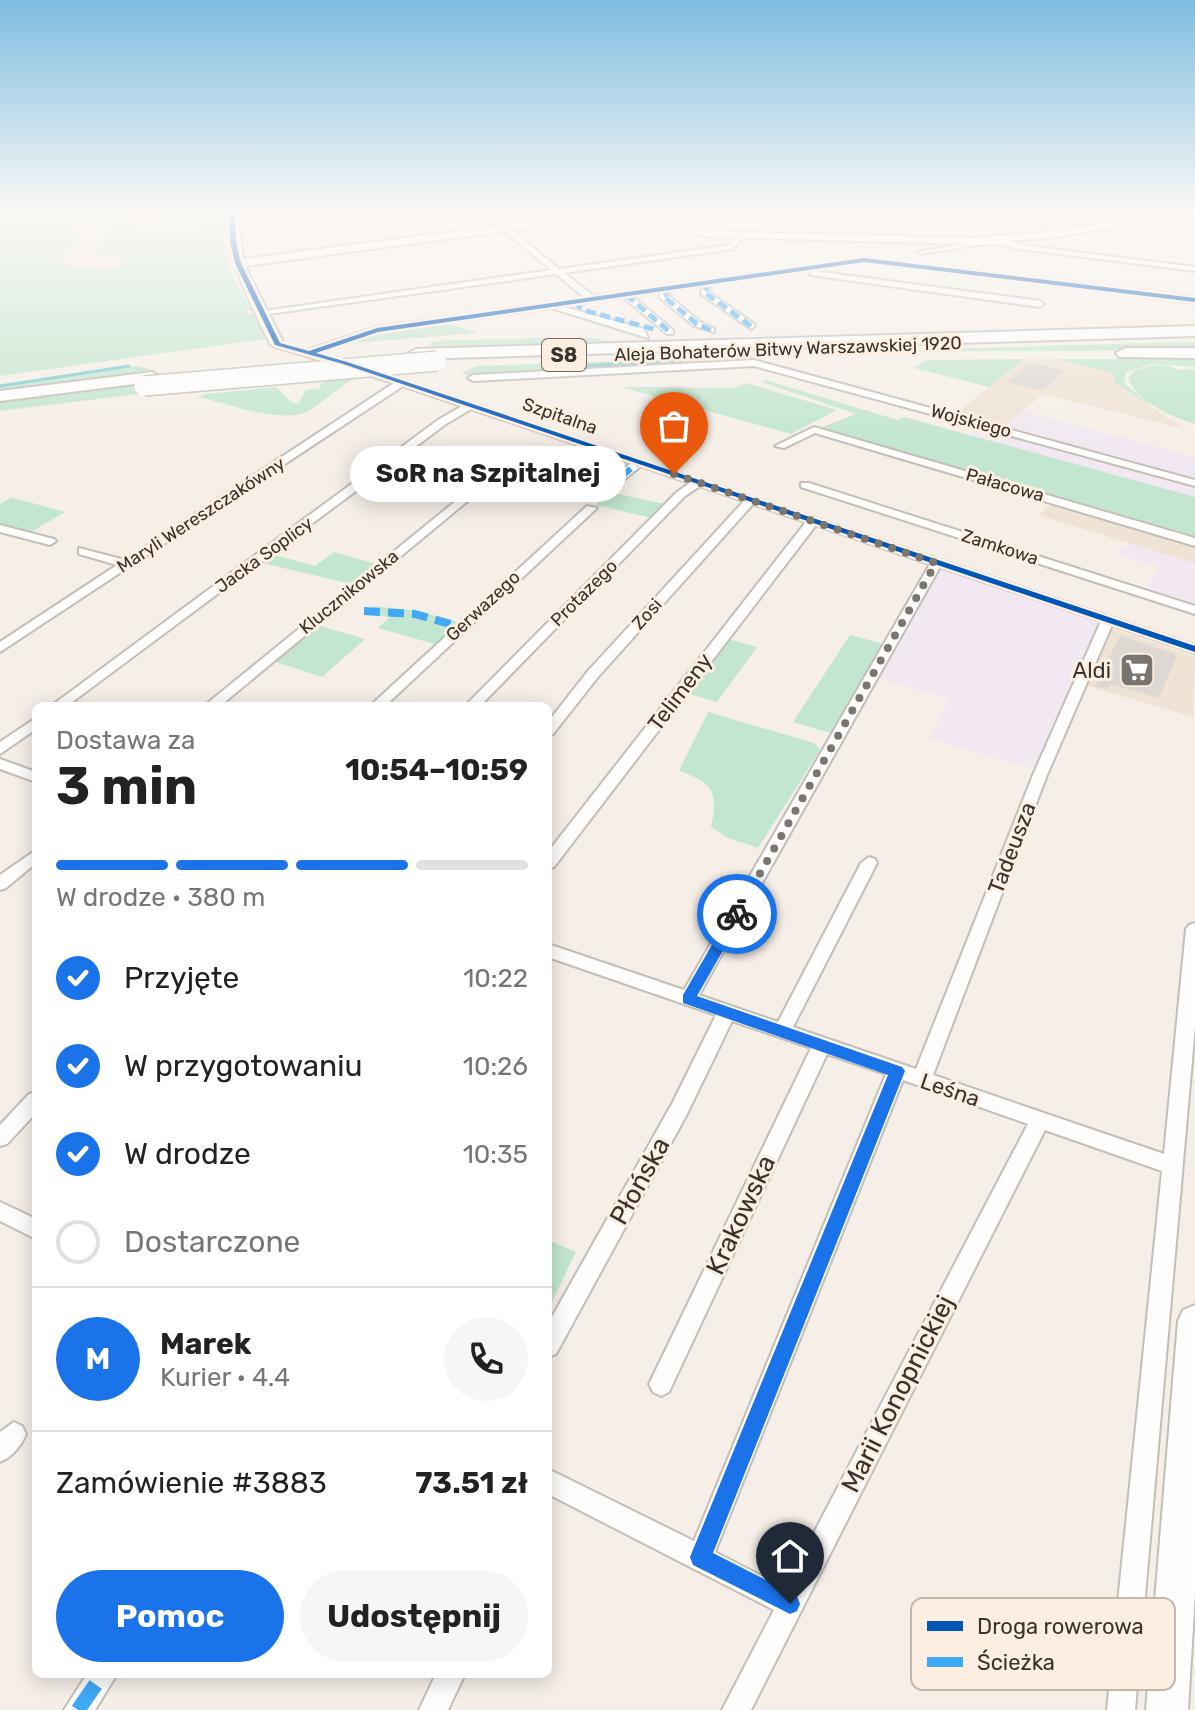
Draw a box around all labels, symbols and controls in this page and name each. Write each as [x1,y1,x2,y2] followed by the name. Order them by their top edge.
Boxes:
[614,332,962,366] street label: Aleja Bohaterów Bitwy Warszawskiej 1920
[542,339,586,371] road number: S8
[640,392,708,474] pin
[520,393,600,439] street label: Szpitalna
[928,400,1014,442] street label: Wojskiego
[652,404,696,448] icon: bag
[350,446,626,502] callout: SoR na Szpitalnej
[113,452,289,578] street label: Maryli Wereszczakówny
[376,458,600,489] text: SoR na Szpitalnej
[963,463,1047,507] street label: Pałacowa
[211,512,317,598] street label: Jacka Soplicy
[959,524,1041,570] street label: Zamkowa
[295,545,403,639] street label: Klucznikowska
[546,555,622,631] street label: Protazego
[441,566,525,646] street label: Gerwazego
[627,594,667,634] street label: Zosi
[642,648,718,736] street label: Telimeny
[1118,651,1156,689] supermarket icon: Aldi
[1072,657,1111,684] place label: Aldi
[56,725,195,756] text: Dostawa za
[345,752,528,788] text: 10:54–10:59
[56,755,197,817] text: 3 min
[982,798,1042,898] street label: Tadeusza
[697,874,777,954] courier
[56,882,265,913] text: W drodze · 380 m
[715,892,759,936] icon: bike
[56,956,100,1000] icon: check
[124,960,239,996] text: Przyjęte
[463,963,528,994] text: 10:22
[56,1044,100,1088] icon: check
[124,1048,363,1084] text: W przygotowaniu
[463,1051,528,1082] text: 10:26
[917,1067,983,1113] street label: Leśna
[56,1132,100,1176] icon: check
[603,1132,677,1230] street label: Płońska
[124,1136,251,1172] text: W drodze
[463,1139,528,1170] text: 10:35
[700,1150,782,1280] street label: Krakowska
[124,1224,300,1260] text: Dostarczone
[835,1290,961,1498] street label: Marii Konopnickiej
[444,1317,528,1401] button: phone
[160,1326,251,1362] text: Marek
[86,1341,110,1377] text: M
[160,1362,290,1393] text: Kurier · 4.4
[56,1465,327,1501] text: Zamówienie #3883
[415,1465,528,1501] text: 73.51 zł
[756,1522,824,1604] pin
[768,1534,812,1578] icon: home
[56,1570,284,1662] button: Pomoc
[300,1570,528,1662] button: Udostępnij
[911,1598,1175,1690] legend
[977,1613,1144,1640] text: Droga rowerowa
[977,1649,1055,1676] text: Ścieżka

